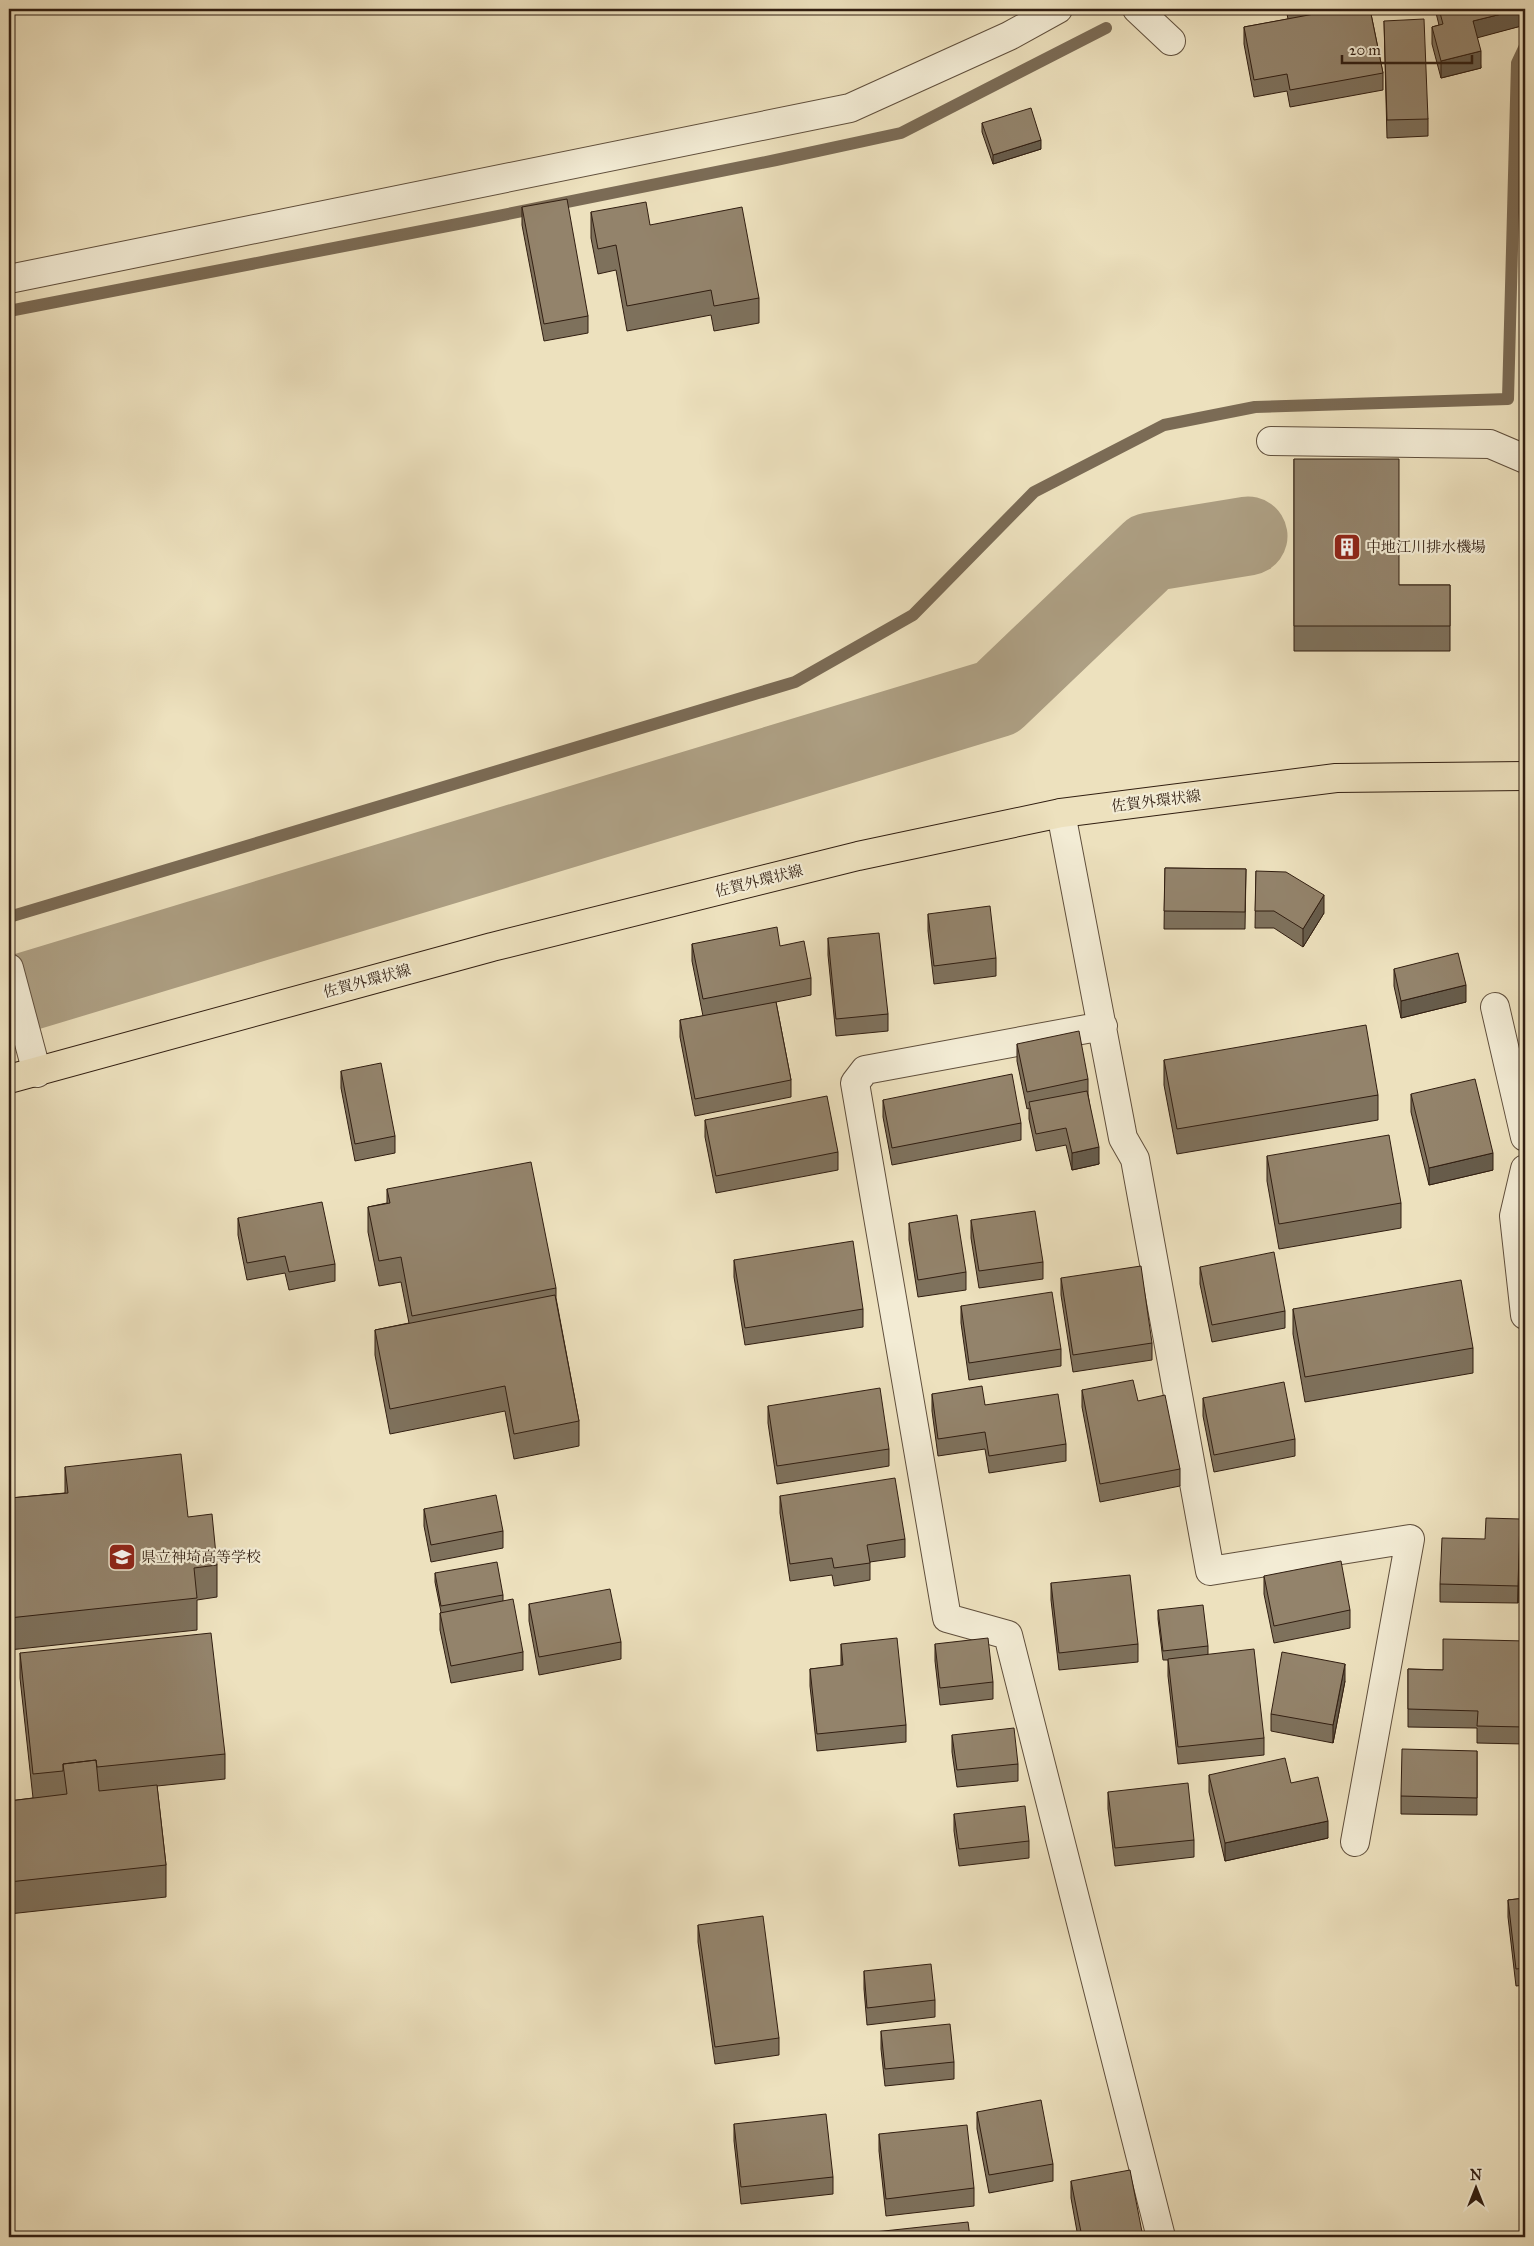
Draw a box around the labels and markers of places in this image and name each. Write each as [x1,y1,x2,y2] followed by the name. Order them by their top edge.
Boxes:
[1332,532,1362,562] building icon: 中地江川排水機場
[1366,538,1486,556] place label: 中地江川排水機場
[107,1542,137,1572] school or university icon: 県立神埼高等学校
[141,1548,261,1566] place label: 県立神埼高等学校

